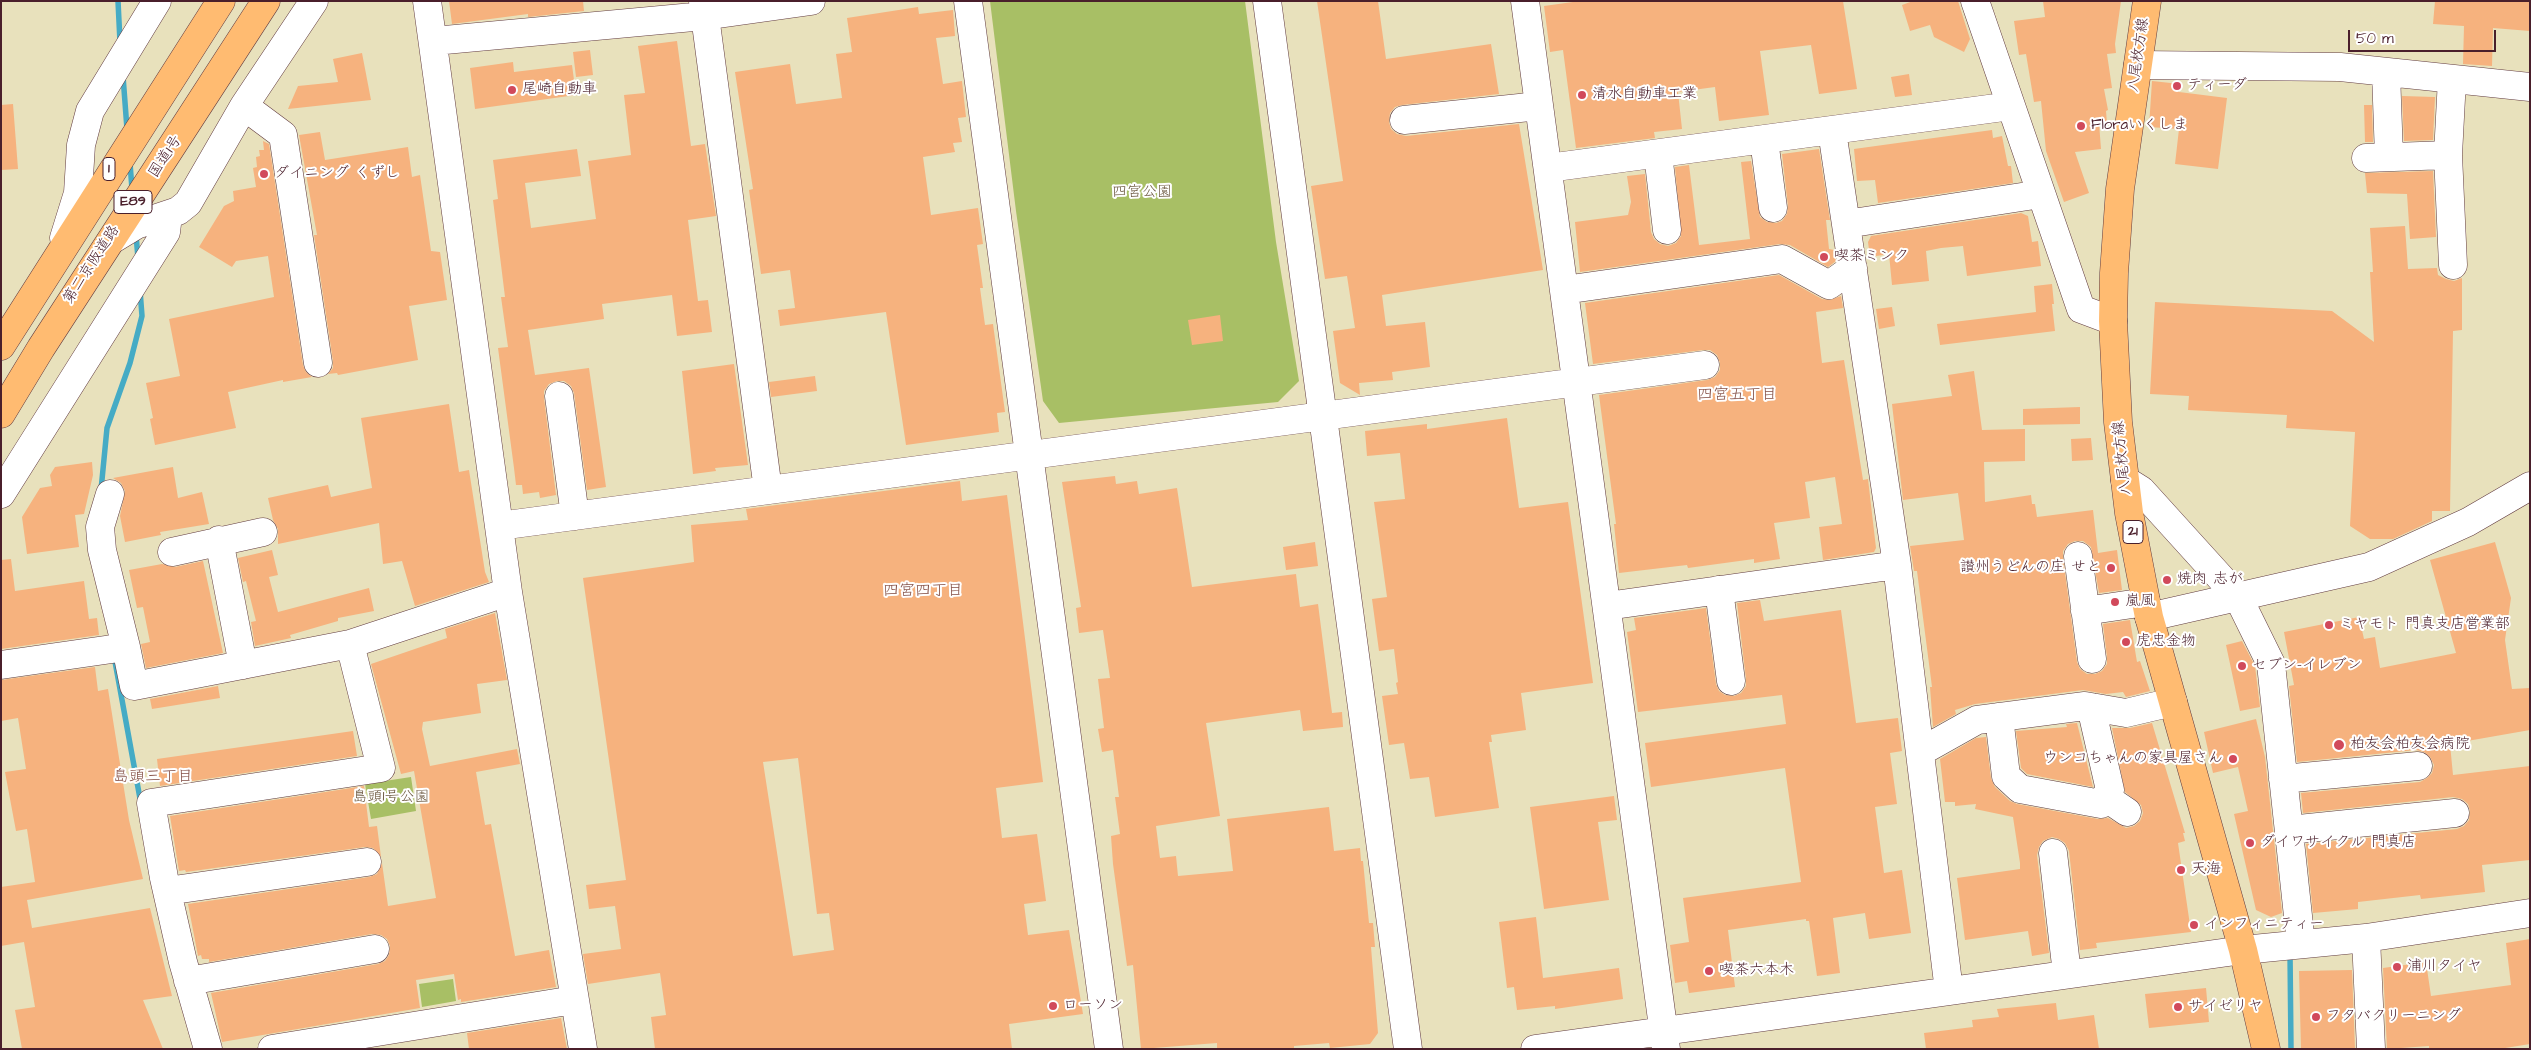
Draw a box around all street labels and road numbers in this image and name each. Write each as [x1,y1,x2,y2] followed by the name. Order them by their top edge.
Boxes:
[2125,17,2153,93] street label: 八尾枚方線
[146,132,186,182] street label: 国道1号
[103,157,115,180] road number: 1
[114,190,152,213] road number: E89
[60,222,124,308] street label: 第二京阪道路
[2110,420,2136,496] street label: 八尾枚方線
[2123,520,2143,544] road number: 21

